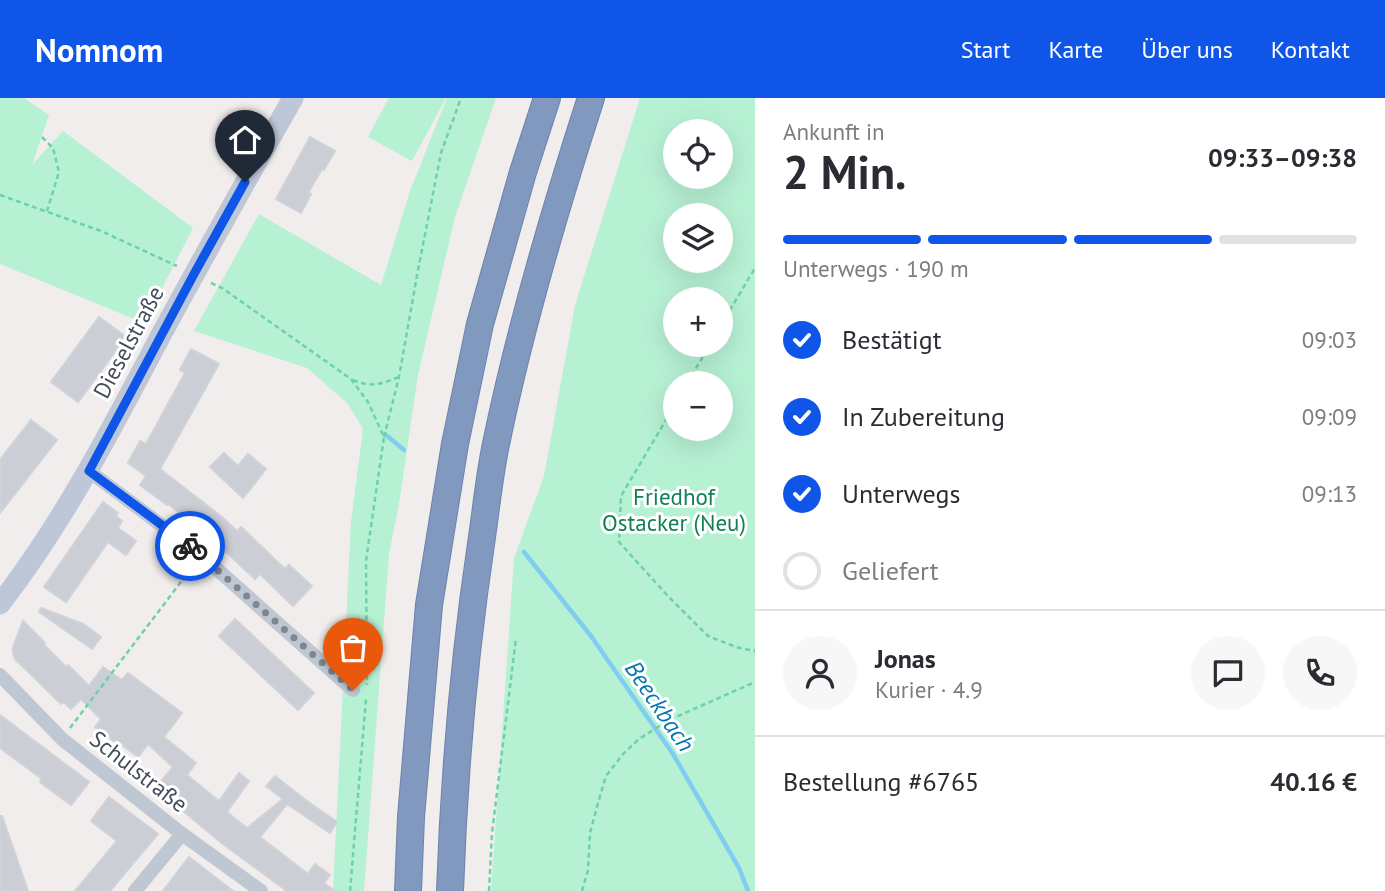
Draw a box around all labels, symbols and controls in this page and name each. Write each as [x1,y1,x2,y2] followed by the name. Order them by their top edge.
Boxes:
[35,28,163,71] text: Nomnom
[961,34,1010,65] text: Start
[1048,34,1103,65] text: Karte
[1141,34,1233,65] text: Über uns
[1271,34,1350,65] text: Kontakt
[215,110,275,182] pin
[783,117,885,146] text: Ankunft in
[663,119,733,441] map controls
[663,119,733,189] button: locate
[226,121,264,159] icon: home
[1208,141,1357,174] text: 09:33–09:38
[783,142,906,202] text: 2 Min.
[663,203,733,273] button: layers
[783,254,969,283] text: Unterwegs · 190 m
[86,281,170,403] street label: Dieselstraße
[663,287,733,357] button: +
[783,321,821,359] icon: check
[842,323,942,356] text: Bestätigt
[1302,325,1357,354] text: 09:03
[663,371,733,441] button: −
[783,398,821,436] icon: check
[842,400,1005,433] text: In Zubereitung
[1302,402,1357,431] text: 09:09
[783,475,821,513] icon: check
[842,477,960,510] text: Unterwegs
[1302,479,1357,508] text: 09:13
[602,482,746,537] park label: Friedhof Ostacker (Neu)
[155,511,225,581] courier
[171,527,209,565] icon: bike
[842,554,939,587] text: Geliefert
[323,618,383,690] pin
[334,629,372,667] icon: bag
[783,636,857,710] button: person
[1191,636,1265,710] button: chat
[1283,636,1357,710] button: phone
[875,642,936,675] text: Jonas
[618,654,702,758] water label: Beeckbach
[875,675,983,704] text: Kurier · 4.9
[84,724,194,818] street label: Schulstraße
[783,765,979,798] text: Bestellung #6765
[1270,765,1357,798] text: 40.16 €

